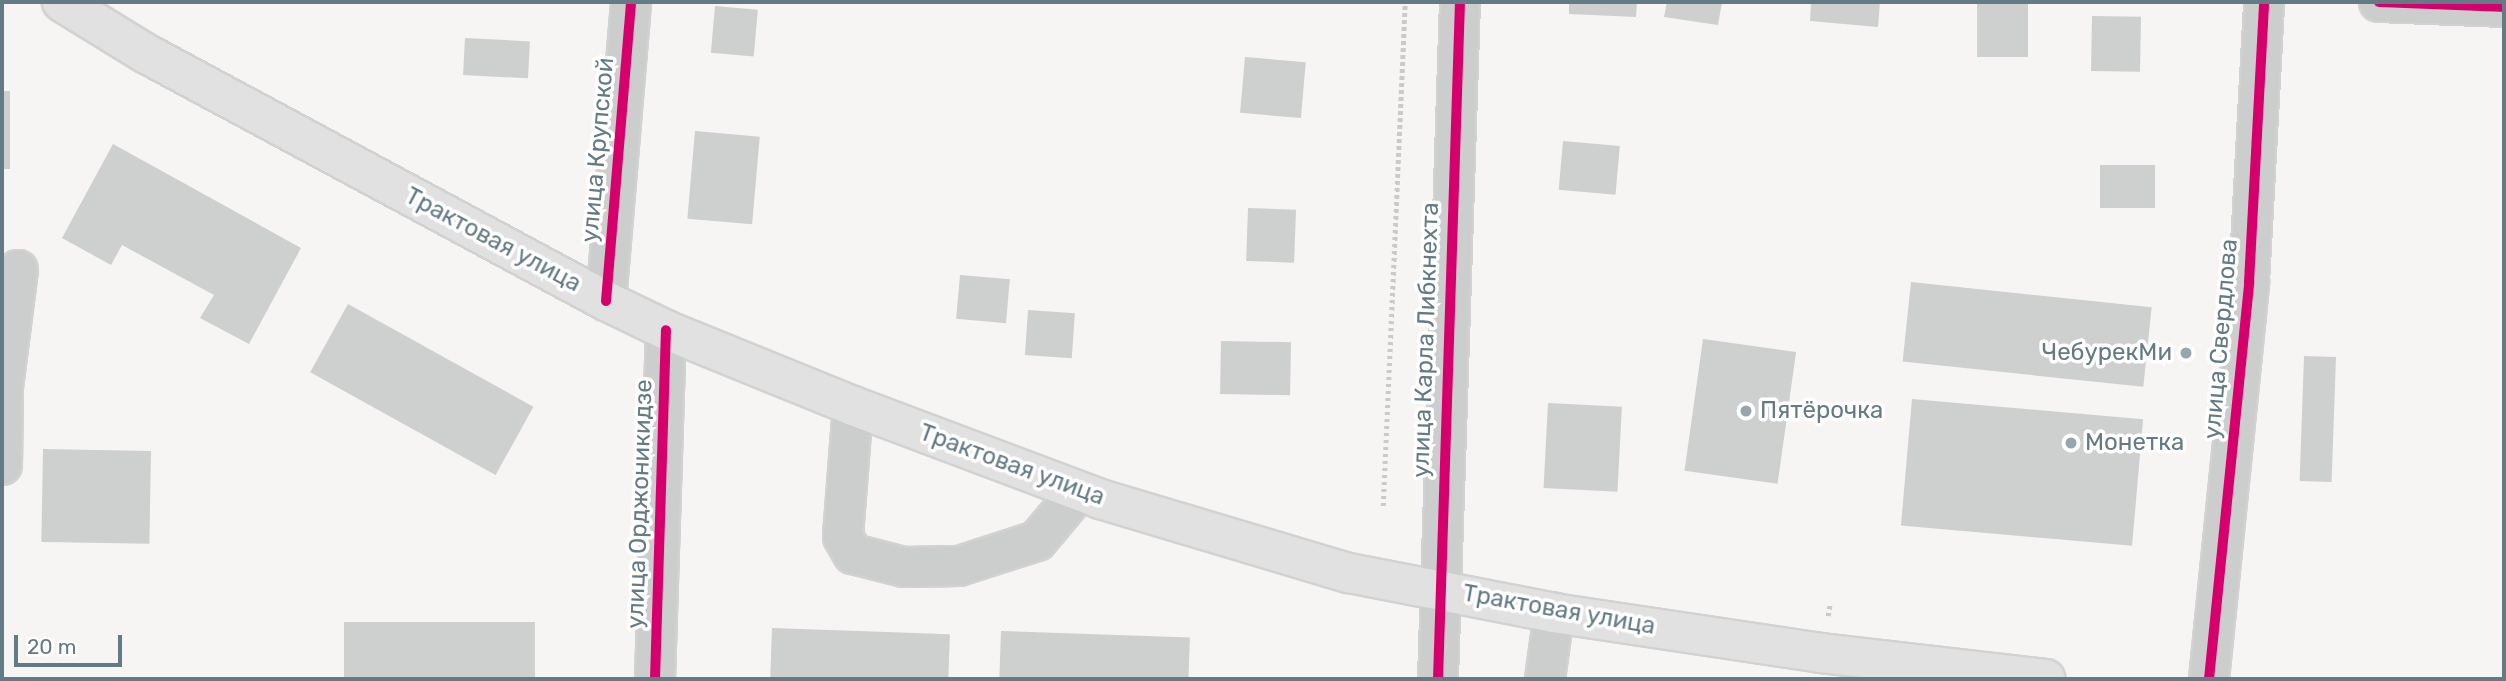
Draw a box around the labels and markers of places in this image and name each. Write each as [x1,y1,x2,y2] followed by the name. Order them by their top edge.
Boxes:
[2041,339,2172,367] place label: ЧебурекМи
[2178,345,2194,361] marker: ЧебурекМи
[1760,397,1883,425] place label: Пятёрочка
[1738,403,1754,419] marker: Пятёрочка
[2085,429,2184,457] place label: Монетка
[2063,435,2079,451] marker: Монетка

